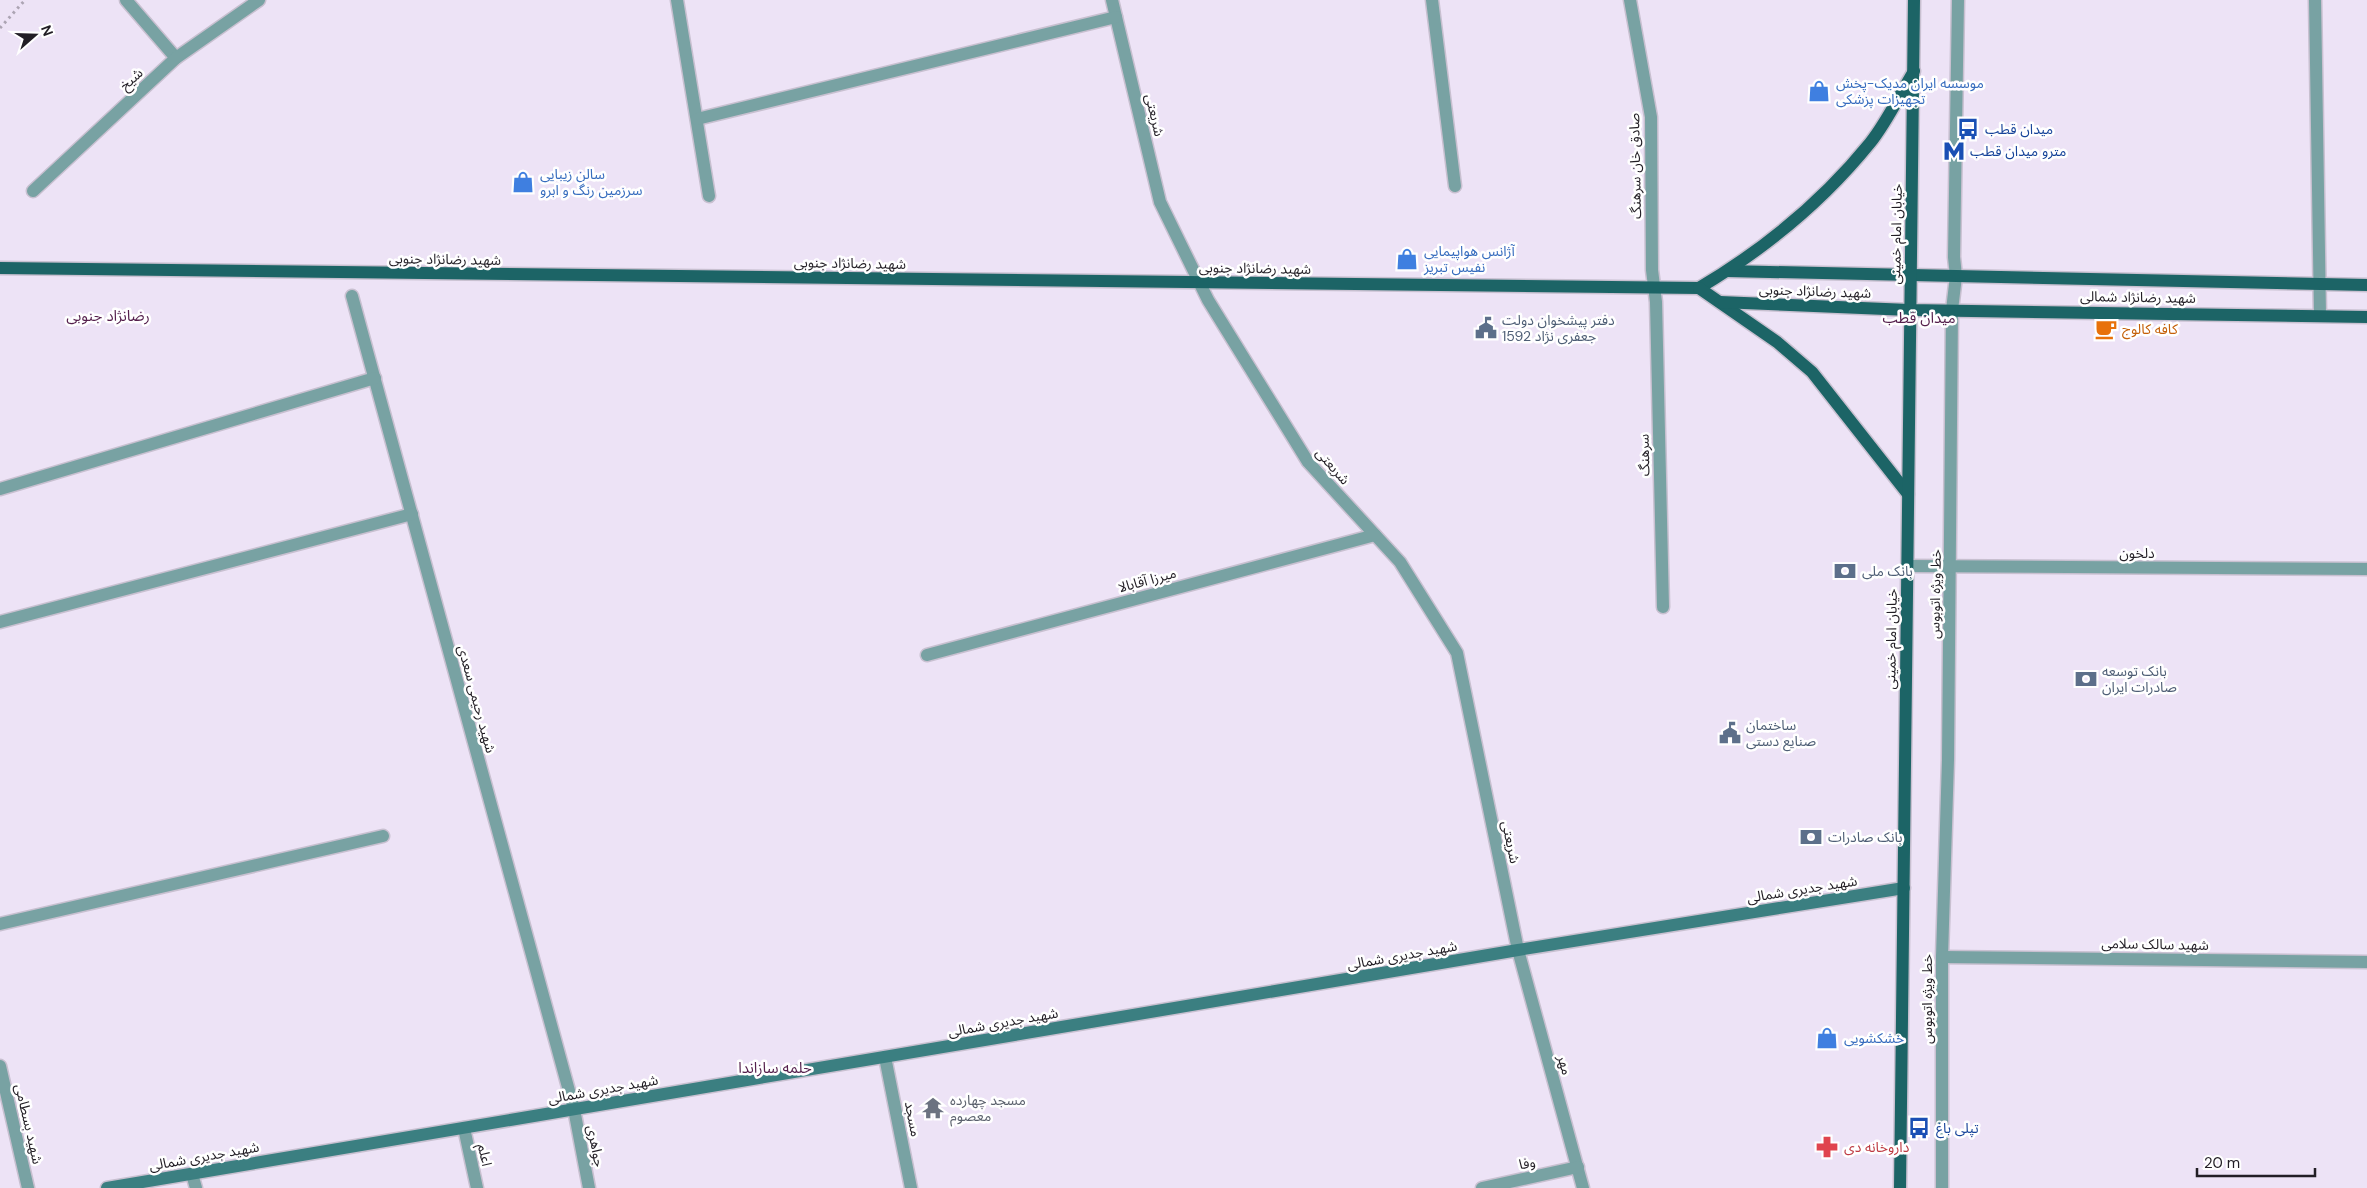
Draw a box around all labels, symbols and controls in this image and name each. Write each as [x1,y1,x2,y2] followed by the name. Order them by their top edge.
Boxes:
[10,10,60,60] north arrow
[37,23,57,38] text: N
[116,64,148,96] street label: شیخ
[1836,74,1984,109] place label: موسسه ایران مدیک-پخش تجهیزات پزشکی
[1806,78,1832,104] shop icon: موسسه ایران مدیک-پخش تجهیزات پزشکی
[1141,92,1169,138] street label: شریعتی
[1625,112,1645,219] street label: صادق خان سرهنگ
[1955,116,1981,142] bus stop icon: میدان قطب
[1985,120,2053,138] place label: میدان قطب
[1941,138,1967,164] metro station icon: مترو میدان قطب
[1970,142,2066,160] place label: مترو میدان قطب
[540,165,642,199] place label: سالن زیبایی سرزمین رنگ و ابرو
[510,169,536,195] shop icon: سالن زیبایی سرزمین رنگ و ابرو
[1886,184,1908,284] street label: خیابان امام خمینی
[1423,242,1516,276] place label: آژانس هواپیمایی نفیس تبریز
[1394,246,1420,272] shop icon: آژانس هواپیمایی نفیس تبریز
[389,249,501,269] street label: شهید رضانژاد جنوبی
[794,253,906,273] street label: شهید رضانژاد جنوبی
[1199,258,1311,278] street label: شهید رضانژاد جنوبی
[1759,280,1871,302] street label: شهید رضانژاد جنوبی
[2080,287,2196,307] street label: شهید رضانژاد شمالی
[66,306,150,326] district label: رضانژاد جنوبی
[1882,308,1956,328] district label: میدان قطب
[1502,311,1615,345] place label: دفتر پیشخوان دولت 1592 جعفری نژاد
[1473,315,1499,341] public building icon: دفتر پیشخوان دولت 1592 جعفری نژاد
[2093,316,2119,342] cafe icon: کافه کالوج
[2122,320,2178,340] place label: کافه کالوج
[1635,434,1653,476] street label: سرهنگ
[1312,444,1354,488] street label: شریعتی
[2119,544,2155,562] street label: دلخون
[1925,549,1945,639] street label: خط ویژه اتوبوس
[1832,558,1858,584] bank icon: بانک ملی
[1862,562,1913,580] place label: بانک ملی
[1116,564,1178,596] street label: میرزا آقابالا
[1881,589,1903,689] street label: خیابان امام خمینی
[454,643,500,755] street label: شهید رحیمی سعدی
[2102,662,2177,696] place label: بانک توسعه صادرات ایران
[2073,666,2099,692] bank icon: بانک توسعه صادرات ایران
[1746,716,1816,752] place label: ساختمان صنایع دستی
[1717,720,1743,746] public building icon: ساختمان صنایع دستی
[1498,819,1524,865] street label: شریعتی
[1798,824,1824,850] bank icon: بانک صادرات
[1828,828,1903,846] place label: بانک صادرات
[1746,871,1858,907] street label: شهید جدیری شمالی
[2101,934,2209,954] street label: شهید سالک سلامی
[1346,936,1458,974] street label: شهید جدیری شمالی
[1918,954,1936,1044] street label: خط ویژه اتوبوس
[947,1003,1059,1041] street label: شهید جدیری شمالی
[1814,1025,1840,1051] shop icon: خشکشویی
[1844,1029,1904,1047] place label: خشکشویی
[1553,1052,1576,1077] street label: مهر
[738,1058,812,1078] district label: حلمه سازاندا
[547,1070,659,1108] street label: شهید جدیری شمالی
[11,1082,47,1166] street label: شهید بسطامی
[950,1091,1026,1127] place label: مسجد چهارده معصوم
[920,1095,946,1121] temple icon: مسجد چهارده معصوم
[901,1100,925,1138] street label: مسجد
[1906,1115,1932,1141] bus stop icon: تپلی باغ
[1936,1119,1979,1139] place label: تپلی باغ
[583,1123,609,1169] street label: جواهری
[1814,1134,1840,1160] pharmacy icon: داروخانه دی
[148,1137,260,1175] street label: شهید جدیری شمالی
[1844,1138,1910,1156] place label: داروخانه دی
[472,1142,496,1168] street label: اعلم
[2197,1146,2314,1178] scale bar
[1517,1152,1537,1174] street label: وفا
[2204,1153,2240,1173] text: 20 m

